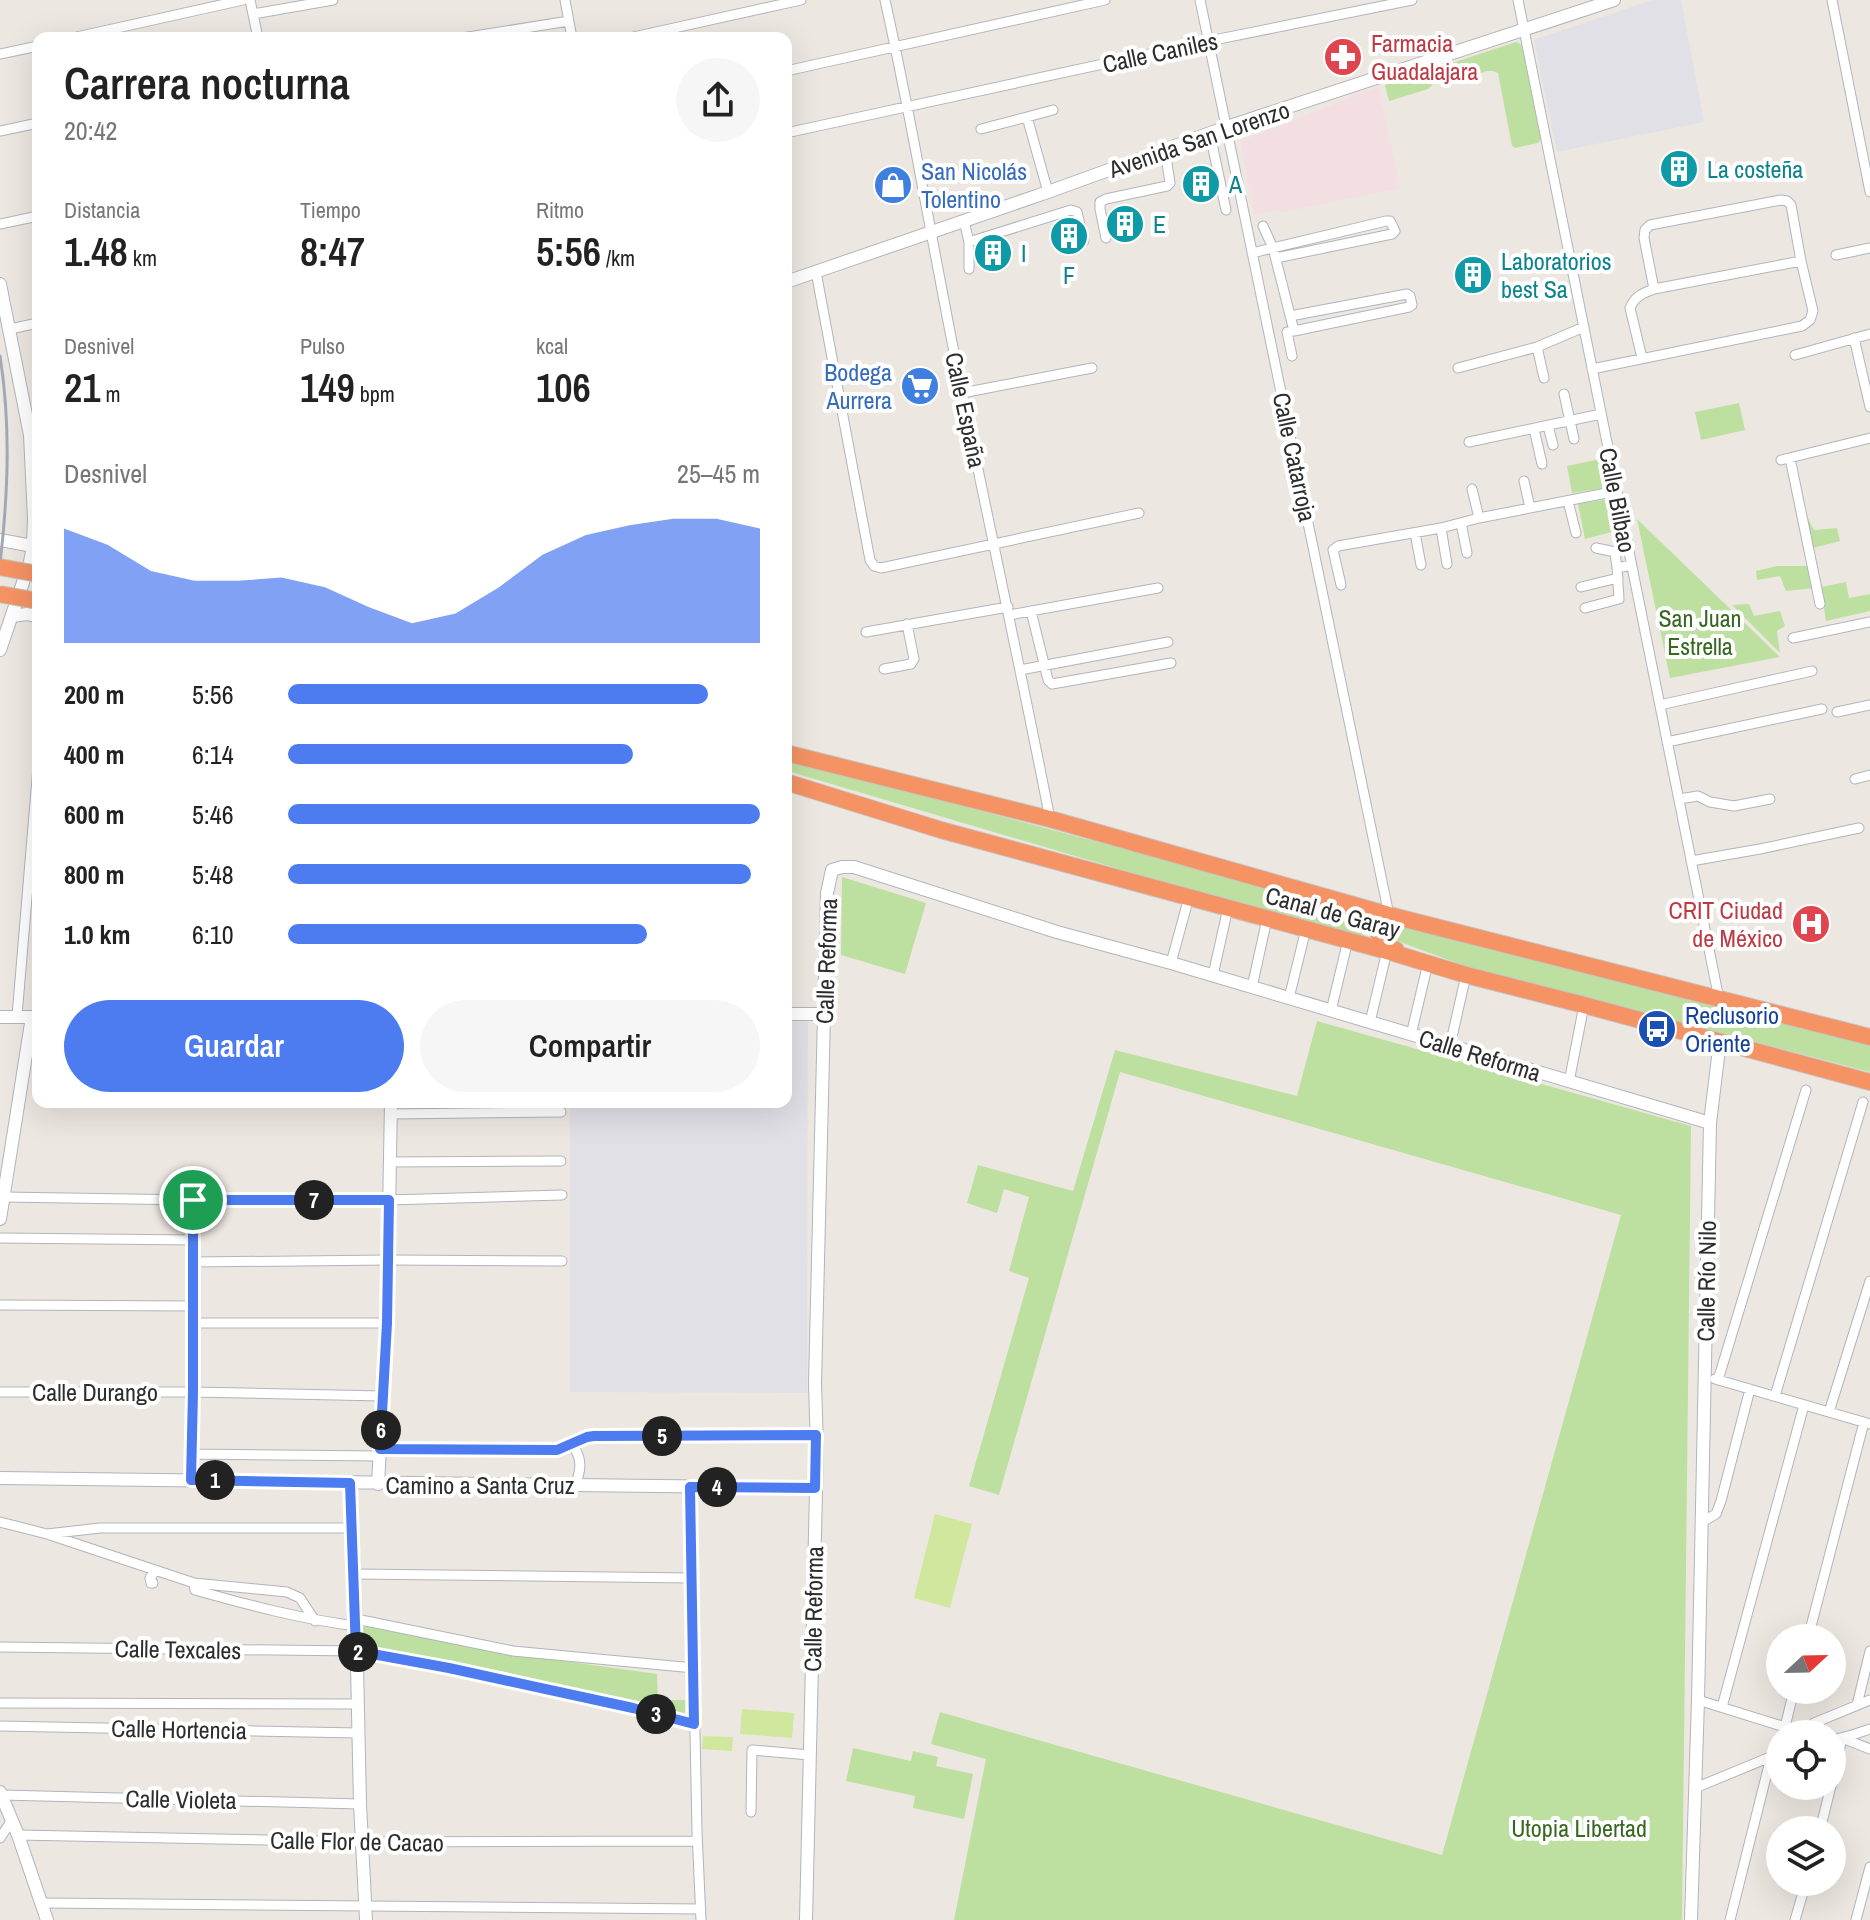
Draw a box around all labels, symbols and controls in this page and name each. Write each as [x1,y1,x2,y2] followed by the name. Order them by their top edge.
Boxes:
[1099,24,1221,80] street label: Calle Caniles
[1371,27,1478,87] place label: Farmacia Guadalajara
[1322,36,1364,78] pharmacy icon: Farmacia Guadalajara
[64,53,350,113] text: Carrera nocturna
[676,58,760,142] button: share
[1105,95,1293,183] street label: Avenida San Lorenzo
[64,113,117,148] text: 20:42
[1658,148,1700,190] building icon: La costeña
[1707,153,1803,185] place label: La costeña
[921,155,1027,215] place label: San Nicolás Tolentino
[1180,163,1222,205] building icon: A
[872,164,914,206] shop icon: San Nicolás Tolentino
[1229,170,1242,198] place label: A
[64,195,140,225] text: Distancia
[300,195,361,225] text: Tiempo
[536,195,584,225] text: Ritmo
[1104,203,1146,245] building icon: E
[1153,208,1166,240] place label: E
[1048,215,1090,257] building icon: F
[64,225,128,278] text: 1.48
[300,225,365,278] text: 8:47
[536,225,601,278] text: 5:56
[972,232,1014,274] building icon: I
[1021,237,1026,269] place label: I
[128,243,157,273] text: km
[601,243,635,273] text: /km
[1501,245,1612,305] place label: Laboratorios best Sa
[1452,254,1494,296] building icon: Laboratorios best Sa
[1063,259,1075,291] place label: F
[64,331,134,361] text: Desnivel
[300,331,345,361] text: Pulso
[536,331,568,361] text: kcal
[938,349,994,471] street label: Calle España
[824,356,892,416] place label: Bodega Aurrera
[64,361,100,414] text: 21
[300,361,355,414] text: 149
[536,361,591,414] text: 106
[899,365,941,407] supermarket icon: Bodega Aurrera
[100,379,121,409] text: m
[355,379,395,409] text: bpm
[1266,389,1324,525] street label: Calle Catarroja
[1592,445,1644,555] street label: Calle Bilbao
[64,456,147,491] text: Desnivel
[677,456,760,491] text: 25–45 m
[1658,602,1742,662] park label: San Juan Estrella
[64,677,124,712] text: 200 m
[192,677,234,712] text: 5:56
[64,737,124,772] text: 400 m
[192,737,234,772] text: 6:14
[64,797,124,832] text: 600 m
[192,797,234,832] text: 5:46
[64,857,124,892] text: 800 m
[192,857,234,892] text: 5:48
[1262,879,1404,945] street label: Canal de Garay
[1668,894,1783,954] place label: CRIT Ciudad de México
[808,898,844,1024] street label: Calle Reforma
[1790,903,1832,945] hospital icon: CRIT Ciudad de México
[64,917,130,952] text: 1.0 km
[192,917,234,952] text: 6:10
[1685,999,1779,1059] place label: Reclusorio Oriente
[64,1000,404,1092] button: Guardar
[420,1000,760,1092] button: Compartir
[1636,1008,1678,1050] bus stop icon: Reclusorio Oriente
[1415,1021,1545,1089] street label: Calle Reforma
[159,1166,227,1234] pin
[171,1178,215,1222] icon: arrive
[294,1180,334,1220] pin: 7
[309,1185,319,1215] text: 7
[1689,1220,1723,1342] street label: Calle Río Nilo
[32,1376,158,1408] street label: Calle Durango
[361,1410,401,1450] pin: 6
[376,1415,386,1445] text: 6
[642,1416,682,1456] pin: 5
[657,1421,667,1451] text: 5
[195,1460,235,1500] pin: 1
[210,1465,220,1495] text: 1
[697,1467,737,1507] pin: 4
[385,1469,575,1501] street label: Camino a Santa Cruz
[712,1472,722,1502] text: 4
[796,1546,830,1672] street label: Calle Reforma
[1766,1624,1846,1704] north arrow
[1766,1624,1846,1896] map controls
[114,1632,242,1666] street label: Calle Texcales
[338,1632,378,1672] pin: 2
[353,1637,363,1667] text: 2
[636,1694,676,1734] pin: 3
[651,1699,661,1729] text: 3
[111,1712,247,1746] street label: Calle Hortencia
[1766,1720,1846,1800] button: locate
[125,1782,237,1816] street label: Calle Violeta
[1511,1812,1647,1844] park label: Utopia Libertad
[1766,1816,1846,1896] button: layers
[270,1823,444,1859] street label: Calle Flor de Cacao

